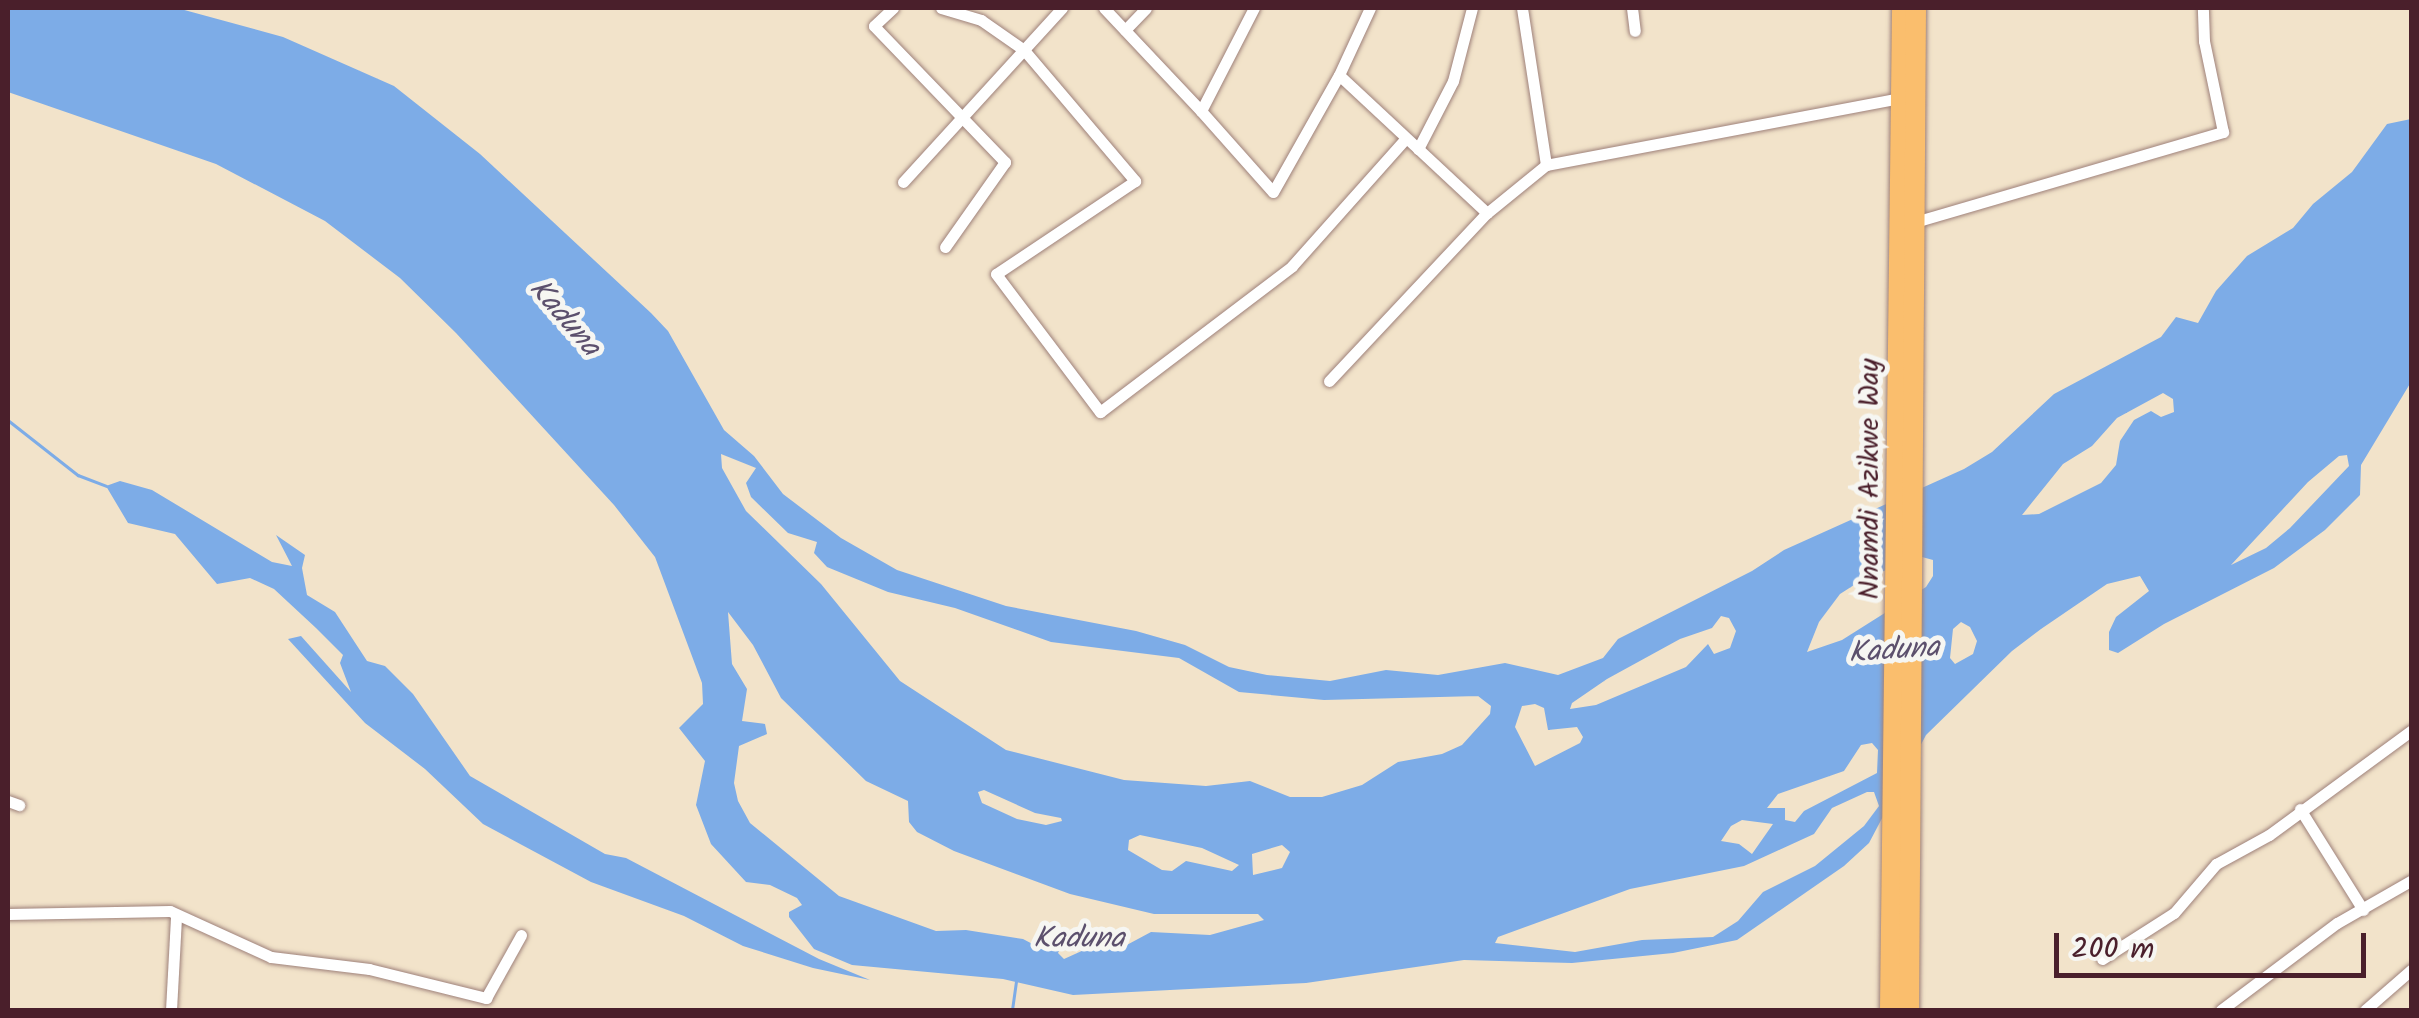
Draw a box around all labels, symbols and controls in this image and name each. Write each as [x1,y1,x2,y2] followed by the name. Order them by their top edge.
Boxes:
[520,272,608,364] water label: Kaduna
[1854,358,1888,600] street label: Nnamdi Azikwe Way
[1847,630,1941,672] water label: Kaduna
[2059,913,2372,975] scale bar
[1033,921,1125,957] water label: Kaduna
[2071,926,2154,974] text: 200 m

